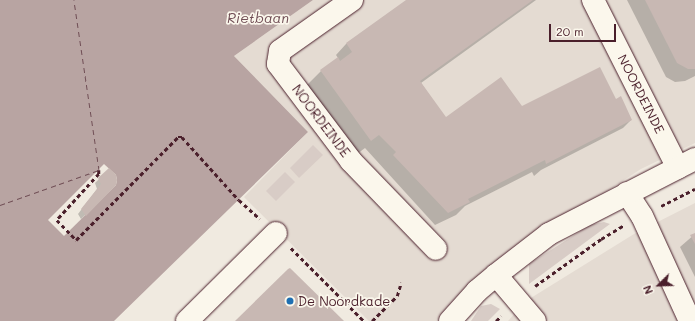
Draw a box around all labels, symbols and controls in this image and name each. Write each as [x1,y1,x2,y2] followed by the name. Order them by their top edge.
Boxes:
[227,10,289,26] water label: Rietbaan
[551,16,618,42] scale bar
[556,23,584,39] text: 20 m
[614,52,668,136] street label: NOORDEINDE
[289,82,353,160] street label: NOORDEINDE
[639,265,679,305] north arrow
[639,283,656,297] text: N
[298,293,390,309] place label: De Noordkade
[285,296,295,306] marker: De Noordkade

